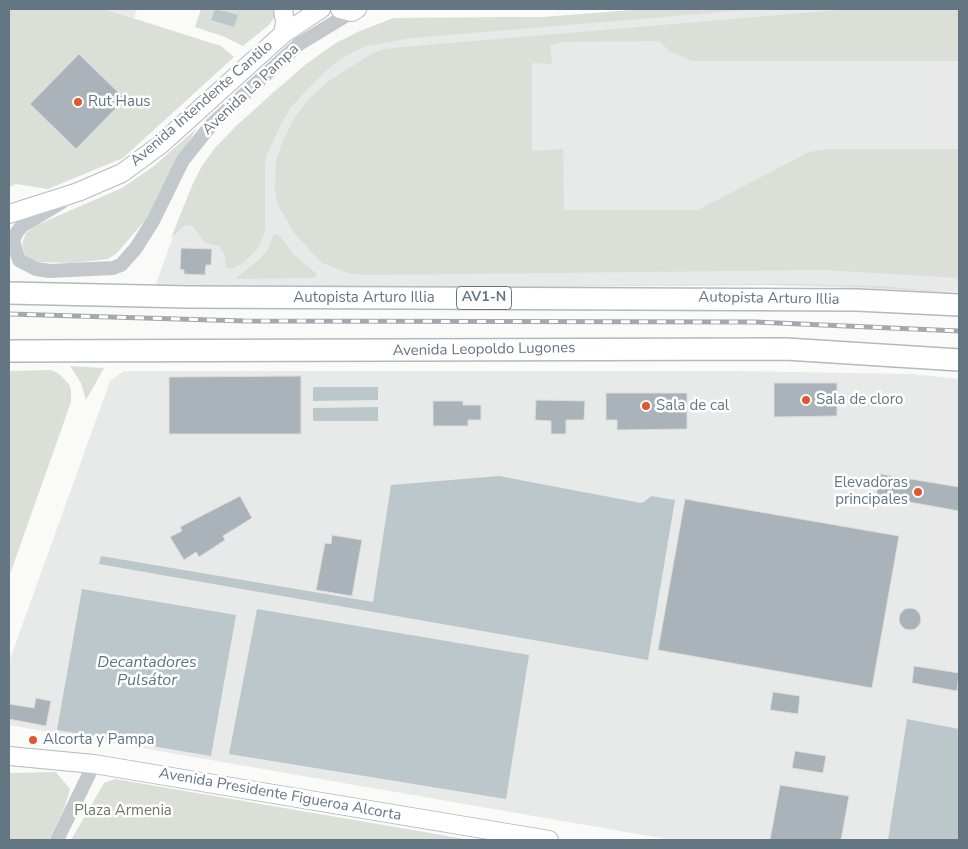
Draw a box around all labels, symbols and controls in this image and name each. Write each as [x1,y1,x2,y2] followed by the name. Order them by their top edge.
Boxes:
[127,37,277,171] street label: Avenida Intendente Cantilo
[199,41,303,139] street label: Avenida La Pampa
[88,93,151,111] place label: Rut Haus
[72,96,84,108] marker: Rut Haus
[456,286,512,310] road number: AV1-N
[293,289,435,307] street label: Autopista Arturo Illia
[698,289,840,309] street label: Autopista Arturo Illia
[392,339,576,361] street label: Avenida Leopoldo Lugones
[816,391,903,409] place label: Sala de cloro
[800,394,812,406] marker: Sala de cloro
[656,397,729,415] place label: Sala de cal
[640,400,652,412] marker: Sala de cal
[834,474,908,509] place label: Elevadoras principales
[912,486,924,498] marker: Elevadoras principales
[97,653,197,691] water label: Decantadores Pulsátor
[43,731,154,749] place label: Alcorta y Pampa
[27,734,39,746] marker: Alcorta y Pampa
[157,765,403,825] street label: Avenida Presidente Figueroa Alcorta
[74,802,172,820] park label: Plaza Armenia

